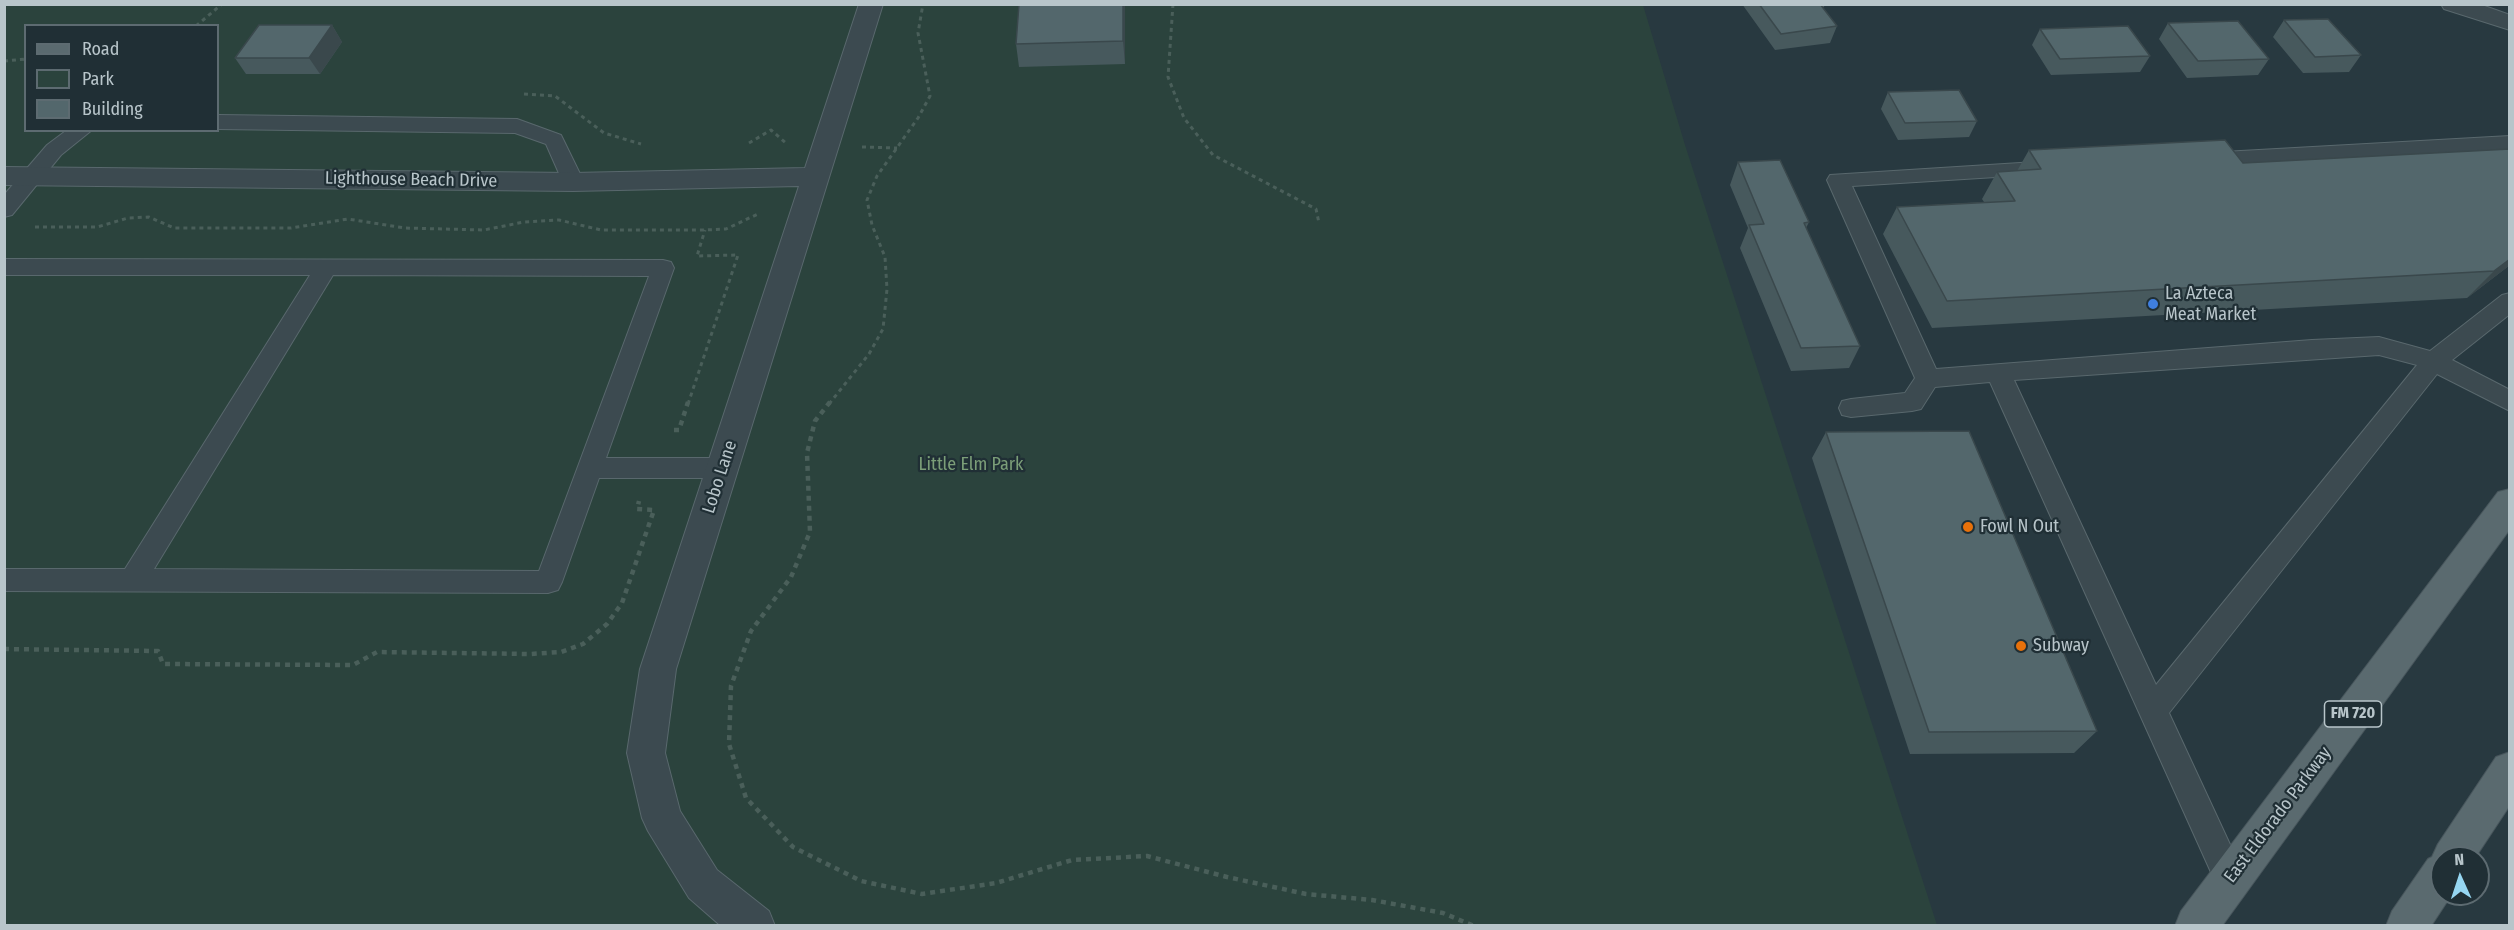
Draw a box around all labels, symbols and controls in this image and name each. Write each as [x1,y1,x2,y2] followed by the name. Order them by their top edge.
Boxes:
[24,24,219,132] legend
[82,38,119,60] text: Road
[82,68,114,90] text: Park
[82,98,143,120] text: Building
[325,168,497,192] street label: Lighthouse Beach Drive
[2165,283,2256,326] place label: La Azteca Meat Market
[2146,297,2160,311] marker: La Azteca Meat Market
[698,438,742,516] street label: Lobo Lane
[919,454,1023,476] park label: Little Elm Park
[1980,516,2059,538] place label: Fowl N Out
[1961,520,1975,534] marker: Fowl N Out
[2033,635,2089,657] place label: Subway
[2014,639,2028,653] marker: Subway
[2324,701,2382,727] road number: FM 720
[2220,743,2336,887] street label: East Eldorado Parkway
[2430,846,2490,906] north arrow
[2454,850,2464,869] text: N

